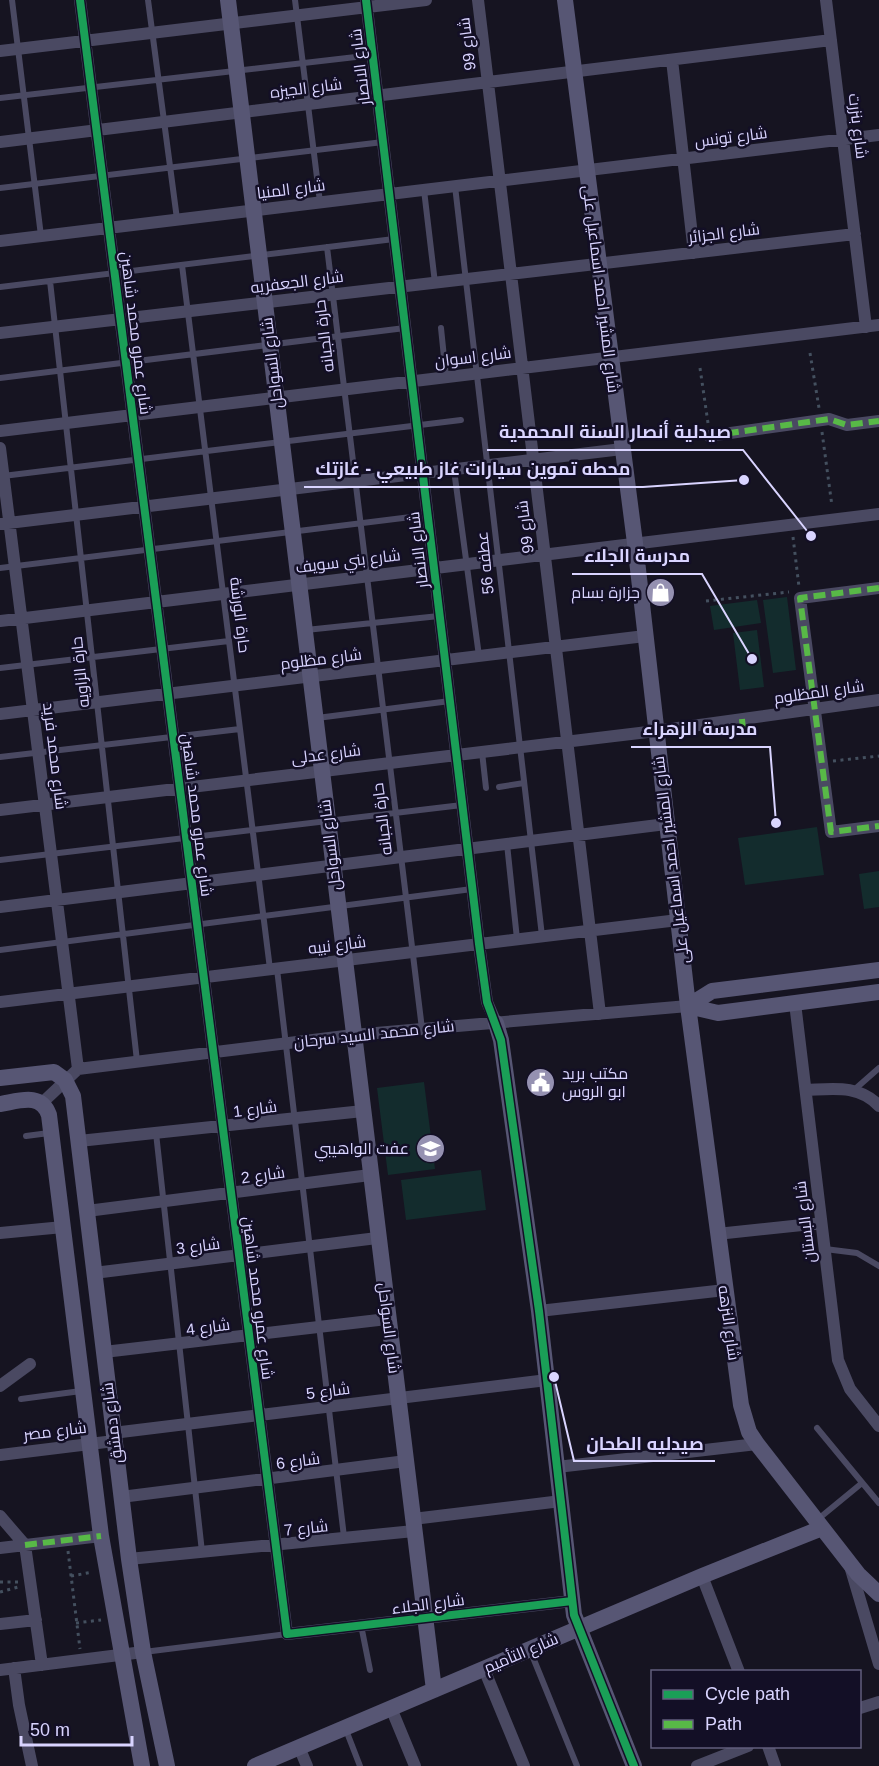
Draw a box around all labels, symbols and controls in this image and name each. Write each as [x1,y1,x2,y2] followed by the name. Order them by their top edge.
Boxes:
[455,16,482,71] street label: شارع 99
[347,27,376,107] street label: شارع الانصار
[269,75,343,104] street label: شارع الجيزه
[843,92,870,160] street label: شارع بنزرت
[694,124,769,153] street label: شارع تونس
[256,176,327,205] street label: شارع المنيا
[577,184,622,394] street label: شارع المشير احمد اسماعيل على
[686,220,761,249] street label: شارع الجزائر
[115,251,154,416] street label: شارع عمرو محمد شاهين
[249,268,345,299] street label: شارع الجعفريه
[311,299,338,373] street label: حارة الجبانه
[258,316,289,409] street label: شارع السواحل
[434,344,513,373] street label: شارع اسوان
[487,414,743,450] callout: صيدلية أنصار السنة المحمدية
[499,419,731,442] text: صيدلية أنصار السنة المحمدية
[304,451,643,487] callout: محطه تموين سيارات غاز طبيعي - غازتك
[316,459,630,484] text: محطه تموين سيارات غاز طبيعي - غازتك
[513,499,540,554] street label: شارع 99
[405,510,434,590] street label: شارع الانصار
[473,531,497,595] street label: عطفه 56
[572,538,702,574] callout: مدرسة الجلاء
[295,546,402,581] street label: شارع بني سويف
[584,546,690,566] text: مدرسة الجلاء
[226,576,253,654] street label: حارة الورشة
[645,576,677,608] shop icon: جزارة بسام
[571,584,640,604] place label: جزارة بسام
[68,635,93,709] street label: حارة الزاويه
[279,646,363,675] street label: شارع مظلوم
[773,677,866,710] street label: شارع المظلوم
[37,701,70,811] street label: شارع محمد فريد
[631,711,770,747] callout: مدرسة الزهراء
[643,719,757,740] text: مدرسة الزهراء
[176,733,215,898] street label: شارع عمرو محمد شاهين
[290,741,362,770] street label: شارع عدلى
[650,755,695,965] street label: شارع المشير احمد اسماعيل على
[369,782,396,856] street label: حارة الجبانه
[316,798,347,891] street label: شارع السواحل
[307,933,367,960] street label: شارع نبيه
[293,1017,455,1054] street label: شارع محمد السيد سرحان
[562,1065,628,1102] place label: مكتب بريد ابو الروس
[525,1066,557,1098] public building icon: مكتب بريد ابو الروس
[232,1098,278,1123] street label: شارع 1
[414,1132,446,1164] school or university icon: عفت الواهيبي
[314,1140,409,1162] place label: عفت الواهيبي
[240,1163,287,1189] street label: شارع 2
[792,1180,821,1264] street label: شارع البستان
[237,1216,276,1381] street label: شارع عمرو محمد شاهين
[175,1235,221,1260] street label: شارع 3
[372,1282,403,1375] street label: شارع السواحل
[712,1284,743,1362] street label: شارع النزهه
[185,1316,231,1341] street label: شارع 4
[305,1380,351,1405] street label: شارع 5
[99,1381,128,1464] street label: شارع دمشق
[21,1419,88,1446] street label: شارع مصر
[574,1425,715,1461] callout: صيدليه الطحان
[586,1434,704,1454] text: صيدليه الطحان
[275,1450,321,1475] street label: شارع 6
[283,1517,329,1542] street label: شارع 7
[391,1591,466,1620] street label: شارع الجلاء
[481,1629,562,1679] street label: شارع التأميم
[651,1670,861,1748] legend
[705,1684,790,1704] text: Cycle path
[21,1709,132,1747] scale bar
[705,1714,742,1734] text: Path
[30,1720,70,1740] text: 50 m

